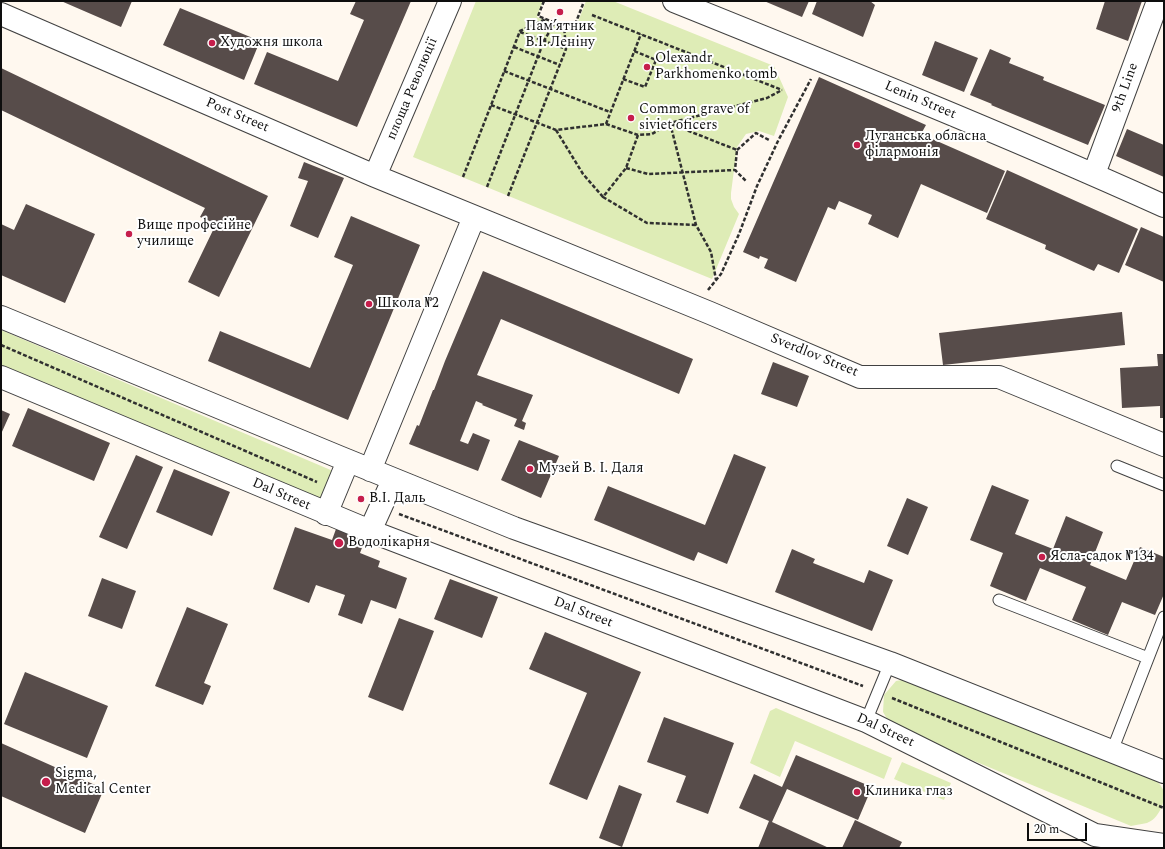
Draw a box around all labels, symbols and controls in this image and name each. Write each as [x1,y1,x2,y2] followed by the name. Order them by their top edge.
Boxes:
[555,7,565,17] marker: Пам’ятник В.І. Леніну
[525,19,595,52] place label: Пам’ятник В.І. Леніну
[220,35,323,51] place label: Художня школа
[384,35,442,143] street label: площа Революції
[207,38,217,48] marker: Художня школа
[655,51,777,84] place label: Olexandr Parkhomenko tomb
[1109,61,1143,115] street label: 9th Line
[642,62,652,72] marker: Olexandr Parkhomenko tomb
[882,78,958,124] street label: Lenin Street
[203,95,271,137] street label: Post Street
[639,102,749,134] place label: Common grave of siviet oficers
[626,113,636,123] marker: Common grave of siviet oficers
[865,129,986,162] place label: Луганська обласна філармонія
[852,140,862,150] marker: Луганська обласна філармонія
[137,218,251,250] place label: Вище професійне училище
[124,229,134,239] marker: Вище професійне училище
[377,296,439,312] place label: Школа №2
[364,299,374,309] marker: Школа №2
[768,331,860,381] street label: Sverdlov Street
[538,461,644,477] place label: Музей В. І. Даля
[525,464,535,474] marker: Музей В. І. Даля
[249,475,313,515] street label: Dal Street
[369,491,426,507] place label: В.І. Даль
[356,494,366,504] marker: В.І. Даль
[348,535,430,551] place label: Водолікарня
[333,537,345,549] marker: Водолікарня
[1050,549,1154,565] place label: Ясла-садок №134
[1037,552,1047,562] marker: Ясла-садок №134
[551,594,615,632] street label: Dal Street
[853,710,917,752] street label: Dal Street
[55,766,151,798] place label: Sigma, Medical Center
[40,776,52,788] marker: Sigma, Medical Center
[865,784,953,800] place label: Клиника глаз
[852,787,862,797] marker: Клиника глаз
[1029,815,1089,841] scale bar
[1034,820,1059,839] text: 20 m

